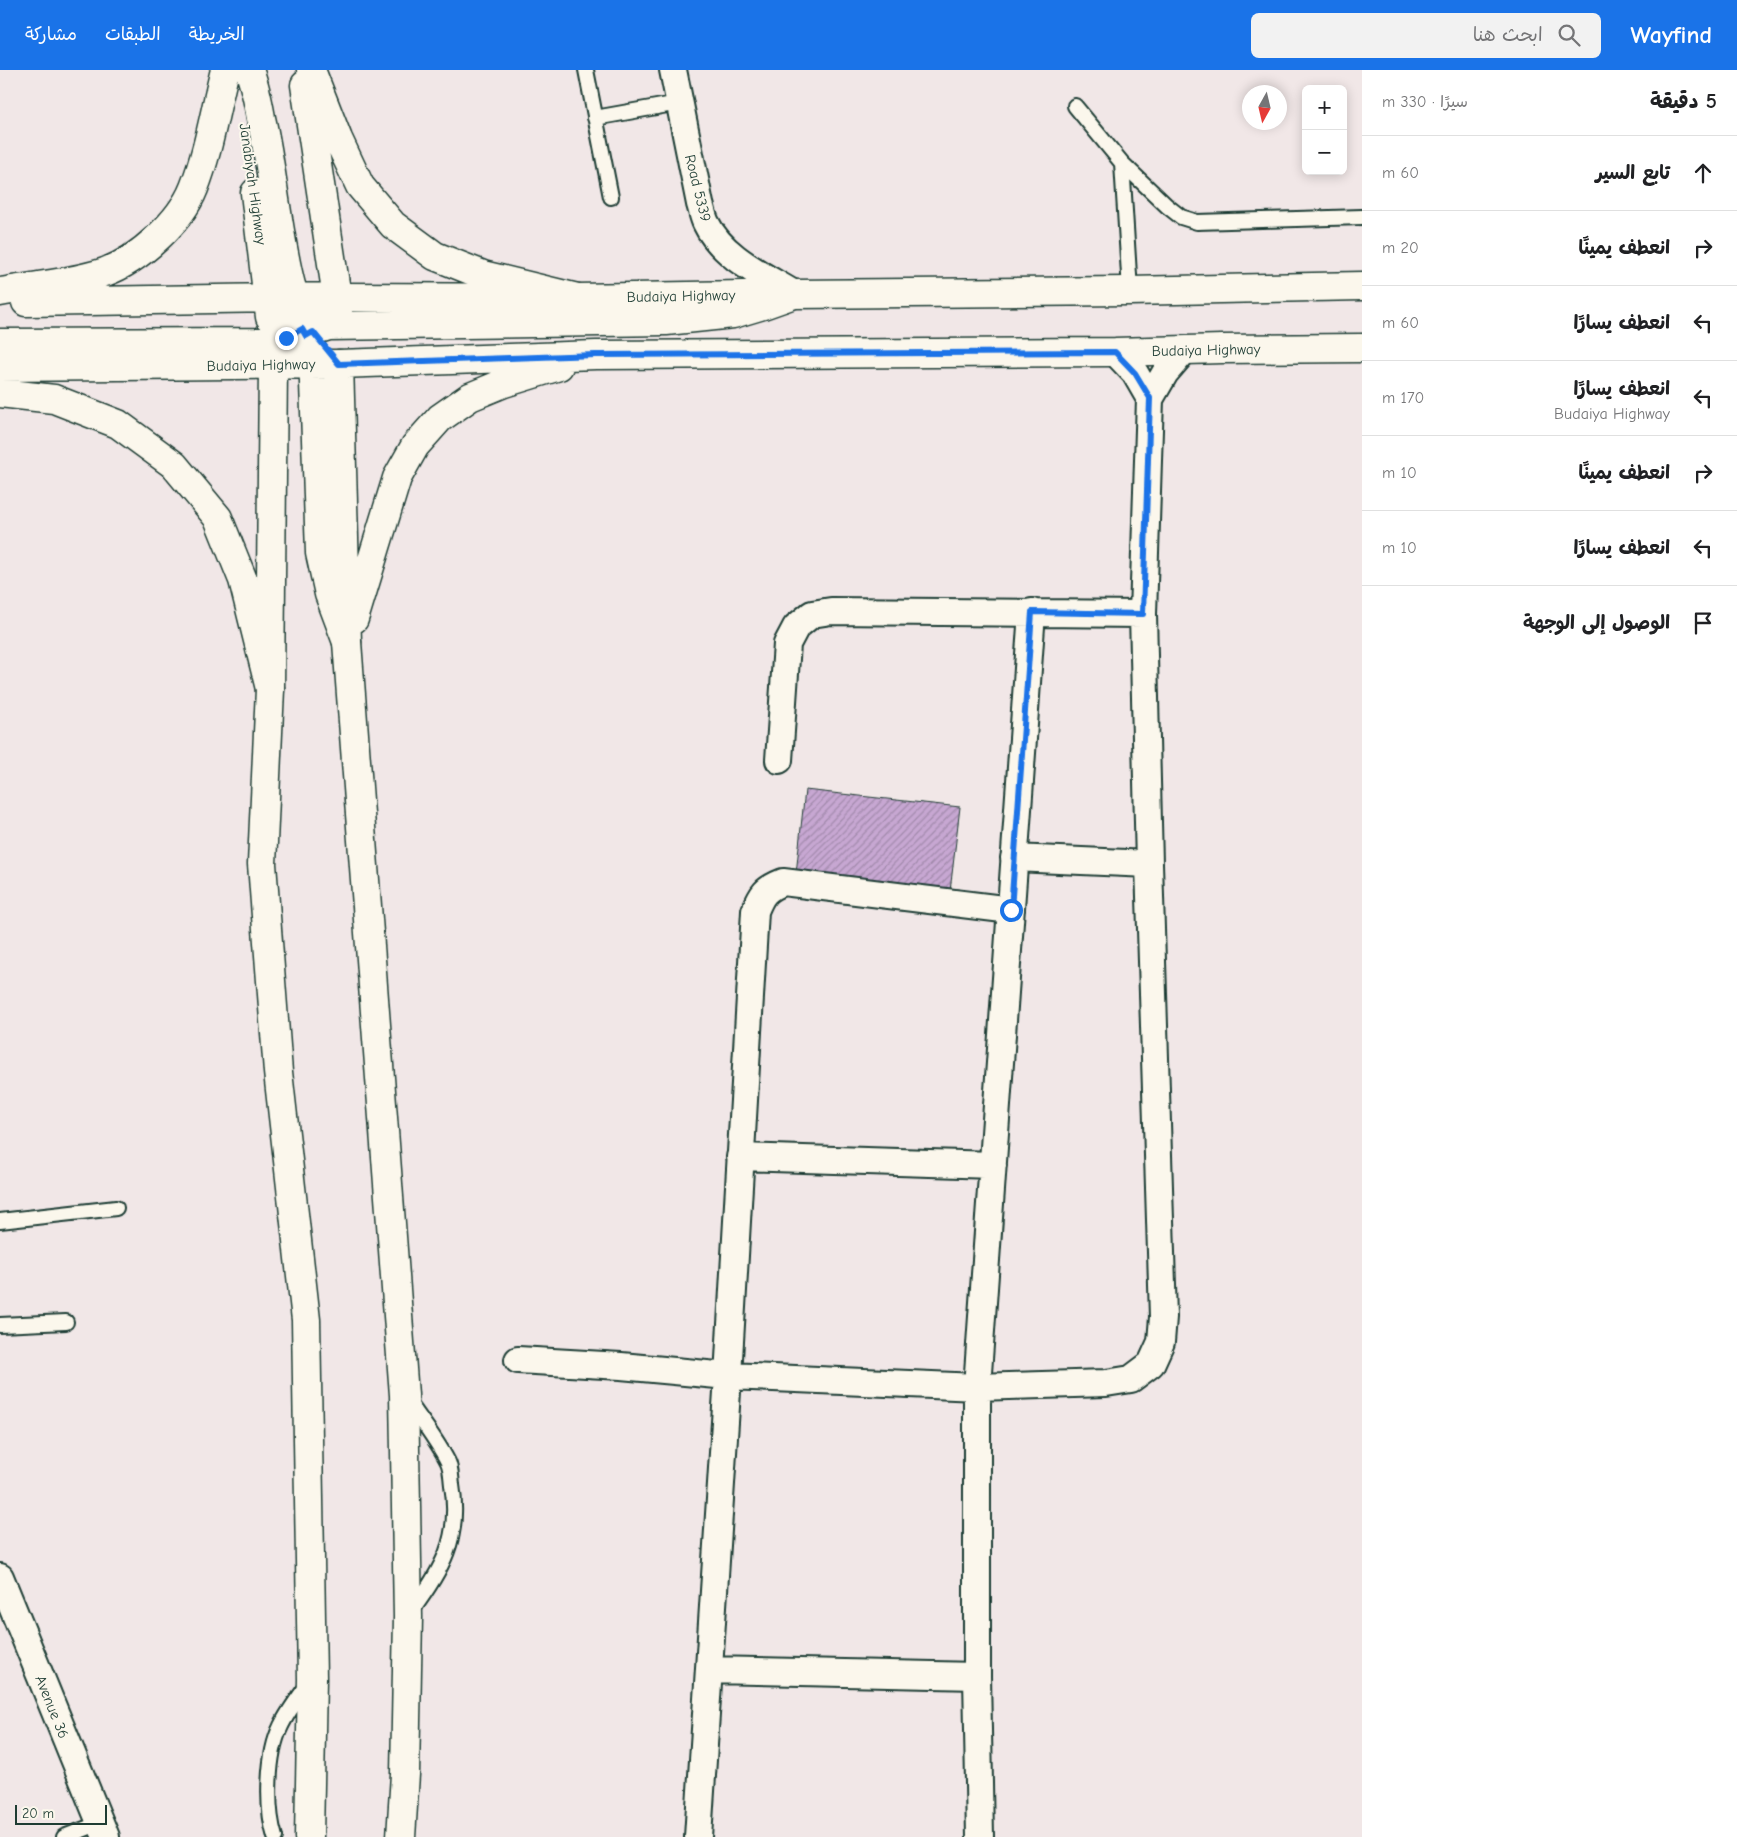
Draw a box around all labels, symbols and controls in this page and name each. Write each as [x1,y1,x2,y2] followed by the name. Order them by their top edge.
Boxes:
[1251,13,1601,58] search box
[1555,21,1583,49] icon: search
[1631,21,1712,49] text: Wayfind
[25,24,77,45] text: مشاركة
[105,24,161,45] text: الطبقات
[189,24,245,45] text: الخريطة
[1473,24,1543,46] text: ابحث هنا
[1242,85,1287,130] north arrow
[1302,85,1347,175] map controls
[1302,85,1347,130] button: +
[1650,89,1717,113] text: 5 دقيقة
[1382,93,1468,111] text: سيرًا · 330 m
[236,122,270,246] street label: Janabiyah Highway
[1302,130,1347,175] button: −
[681,153,715,224] street label: Road 5339
[1689,159,1717,187] icon: ahead
[1596,162,1670,184] text: تابع السير
[1382,164,1419,182] text: 60 m
[1689,234,1717,262] icon: right
[1578,237,1670,259] text: انعطف يمينًا
[1382,239,1419,257] text: 20 m
[627,286,736,306] street label: Budaiya Highway
[1689,309,1717,337] icon: left
[1573,312,1670,334] text: انعطف يسارًا
[1382,314,1419,332] text: 60 m
[275,327,298,350] route end
[1152,340,1261,360] street label: Budaiya Highway
[207,355,316,375] street label: Budaiya Highway
[1573,378,1670,400] text: انعطف يسارًا
[1689,384,1717,412] icon: left
[1382,389,1424,407] text: 170 m
[1554,405,1670,423] text: Budaiya Highway
[1689,459,1717,487] icon: right
[1578,462,1670,484] text: انعطف يمينًا
[1382,464,1417,482] text: 10 m
[1689,534,1717,562] icon: left
[1573,537,1670,559] text: انعطف يسارًا
[1382,539,1417,557] text: 10 m
[1689,609,1717,637] icon: arrive
[1523,612,1670,634] text: الوصول إلى الوجهة
[1000,899,1023,922] route start
[31,1673,73,1741] street label: Avenue 36
[15,1802,108,1825] scale bar
[22,1805,54,1822] text: 20 m

